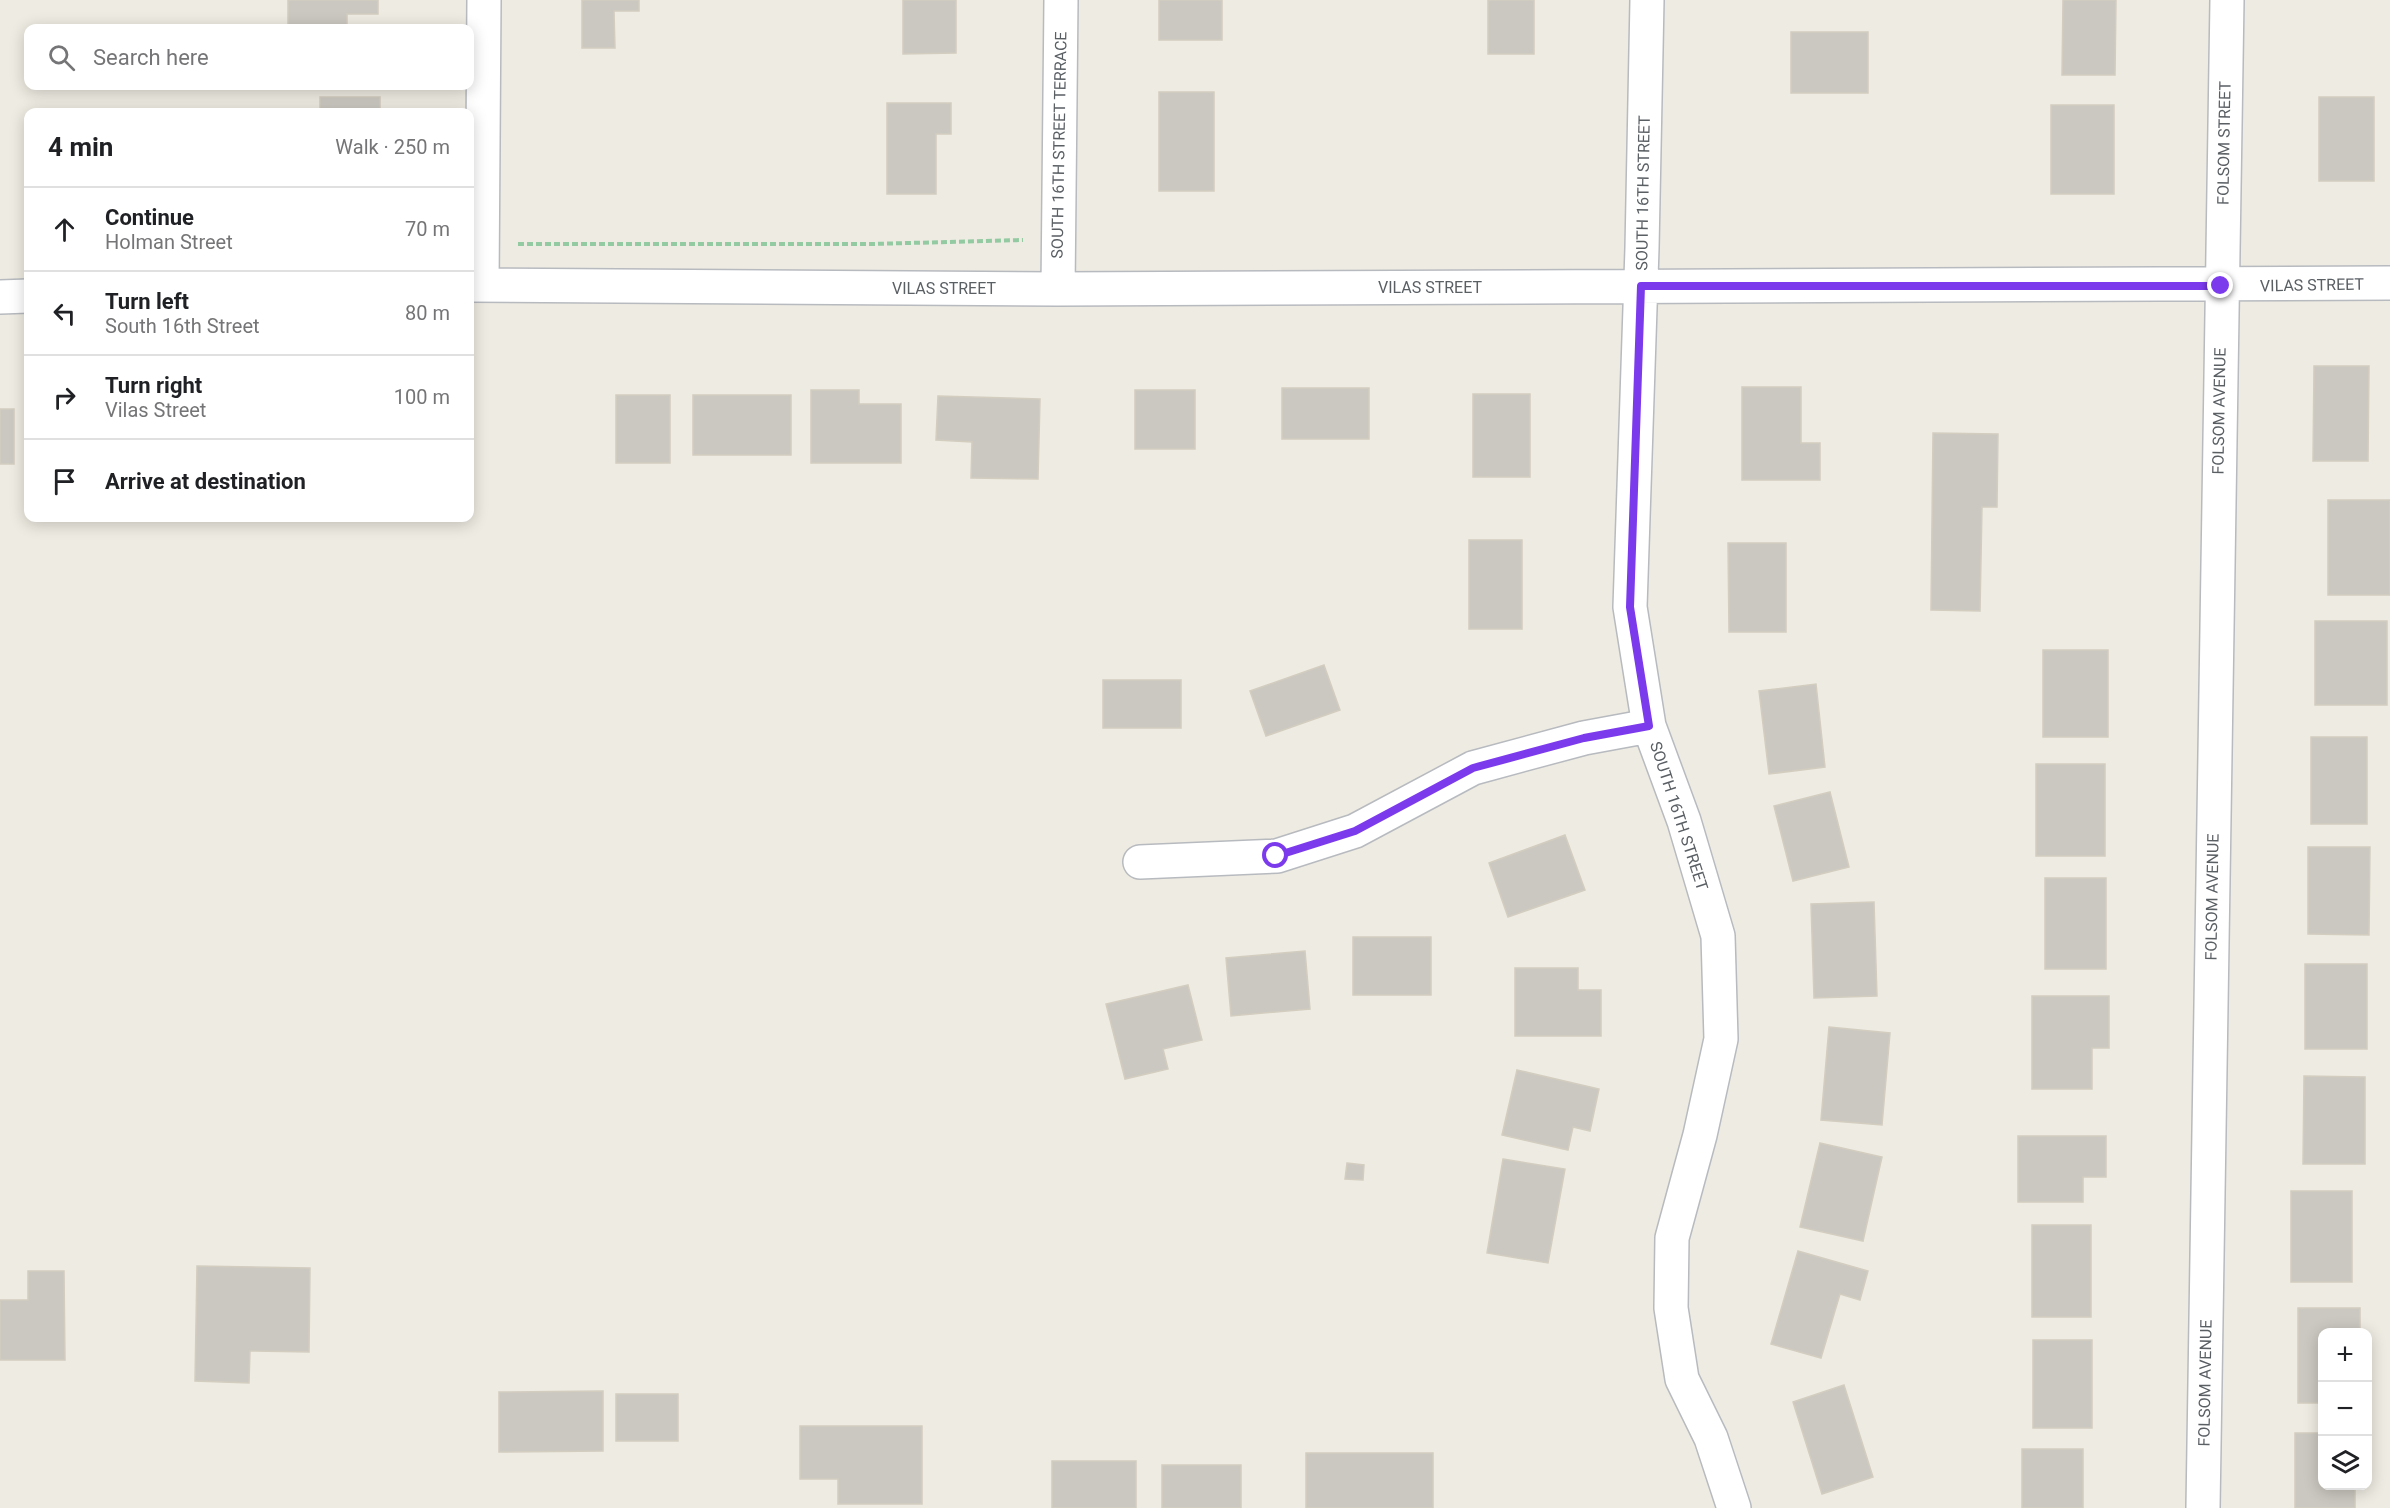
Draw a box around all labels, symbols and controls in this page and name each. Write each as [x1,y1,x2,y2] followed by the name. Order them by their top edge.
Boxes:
[24,24,474,90] search box
[1048,31,1070,259] street label: SOUTH 16TH STREET TERRACE
[45,41,78,74] icon: search
[93,45,209,70] text: Search here
[2213,81,2235,205] street label: FOLSOM STREET
[1632,115,1654,271] street label: SOUTH 16TH STREET
[48,132,113,162] text: 4 min
[335,135,450,159] text: Walk · 250 m
[105,205,194,230] text: Continue
[48,213,81,246] icon: ahead
[405,217,450,241] text: 70 m
[105,230,233,254] text: Holman Street
[2207,272,2233,298] route end
[2260,275,2365,295] street label: VILAS STREET
[1378,278,1482,297] street label: VILAS STREET
[892,279,996,298] street label: VILAS STREET
[105,289,189,314] text: Turn left
[48,297,81,330] icon: left
[405,301,450,325] text: 80 m
[105,314,260,338] text: South 16th Street
[2208,347,2230,475] street label: FOLSOM AVENUE
[105,373,202,398] text: Turn right
[48,381,81,414] icon: right
[394,385,450,409] text: 100 m
[105,398,206,422] text: Vilas Street
[48,465,81,498] icon: arrive
[105,469,306,494] text: Arrive at destination
[1646,739,1712,893] street label: SOUTH 16TH STREET
[2201,833,2223,961] street label: FOLSOM AVENUE
[1262,842,1288,868] route start
[2194,1319,2216,1447] street label: FOLSOM AVENUE
[2318,1328,2372,1490] map controls
[2318,1328,2372,1382] button: +
[2318,1382,2372,1436] button: −
[2318,1436,2372,1490] button: layers

